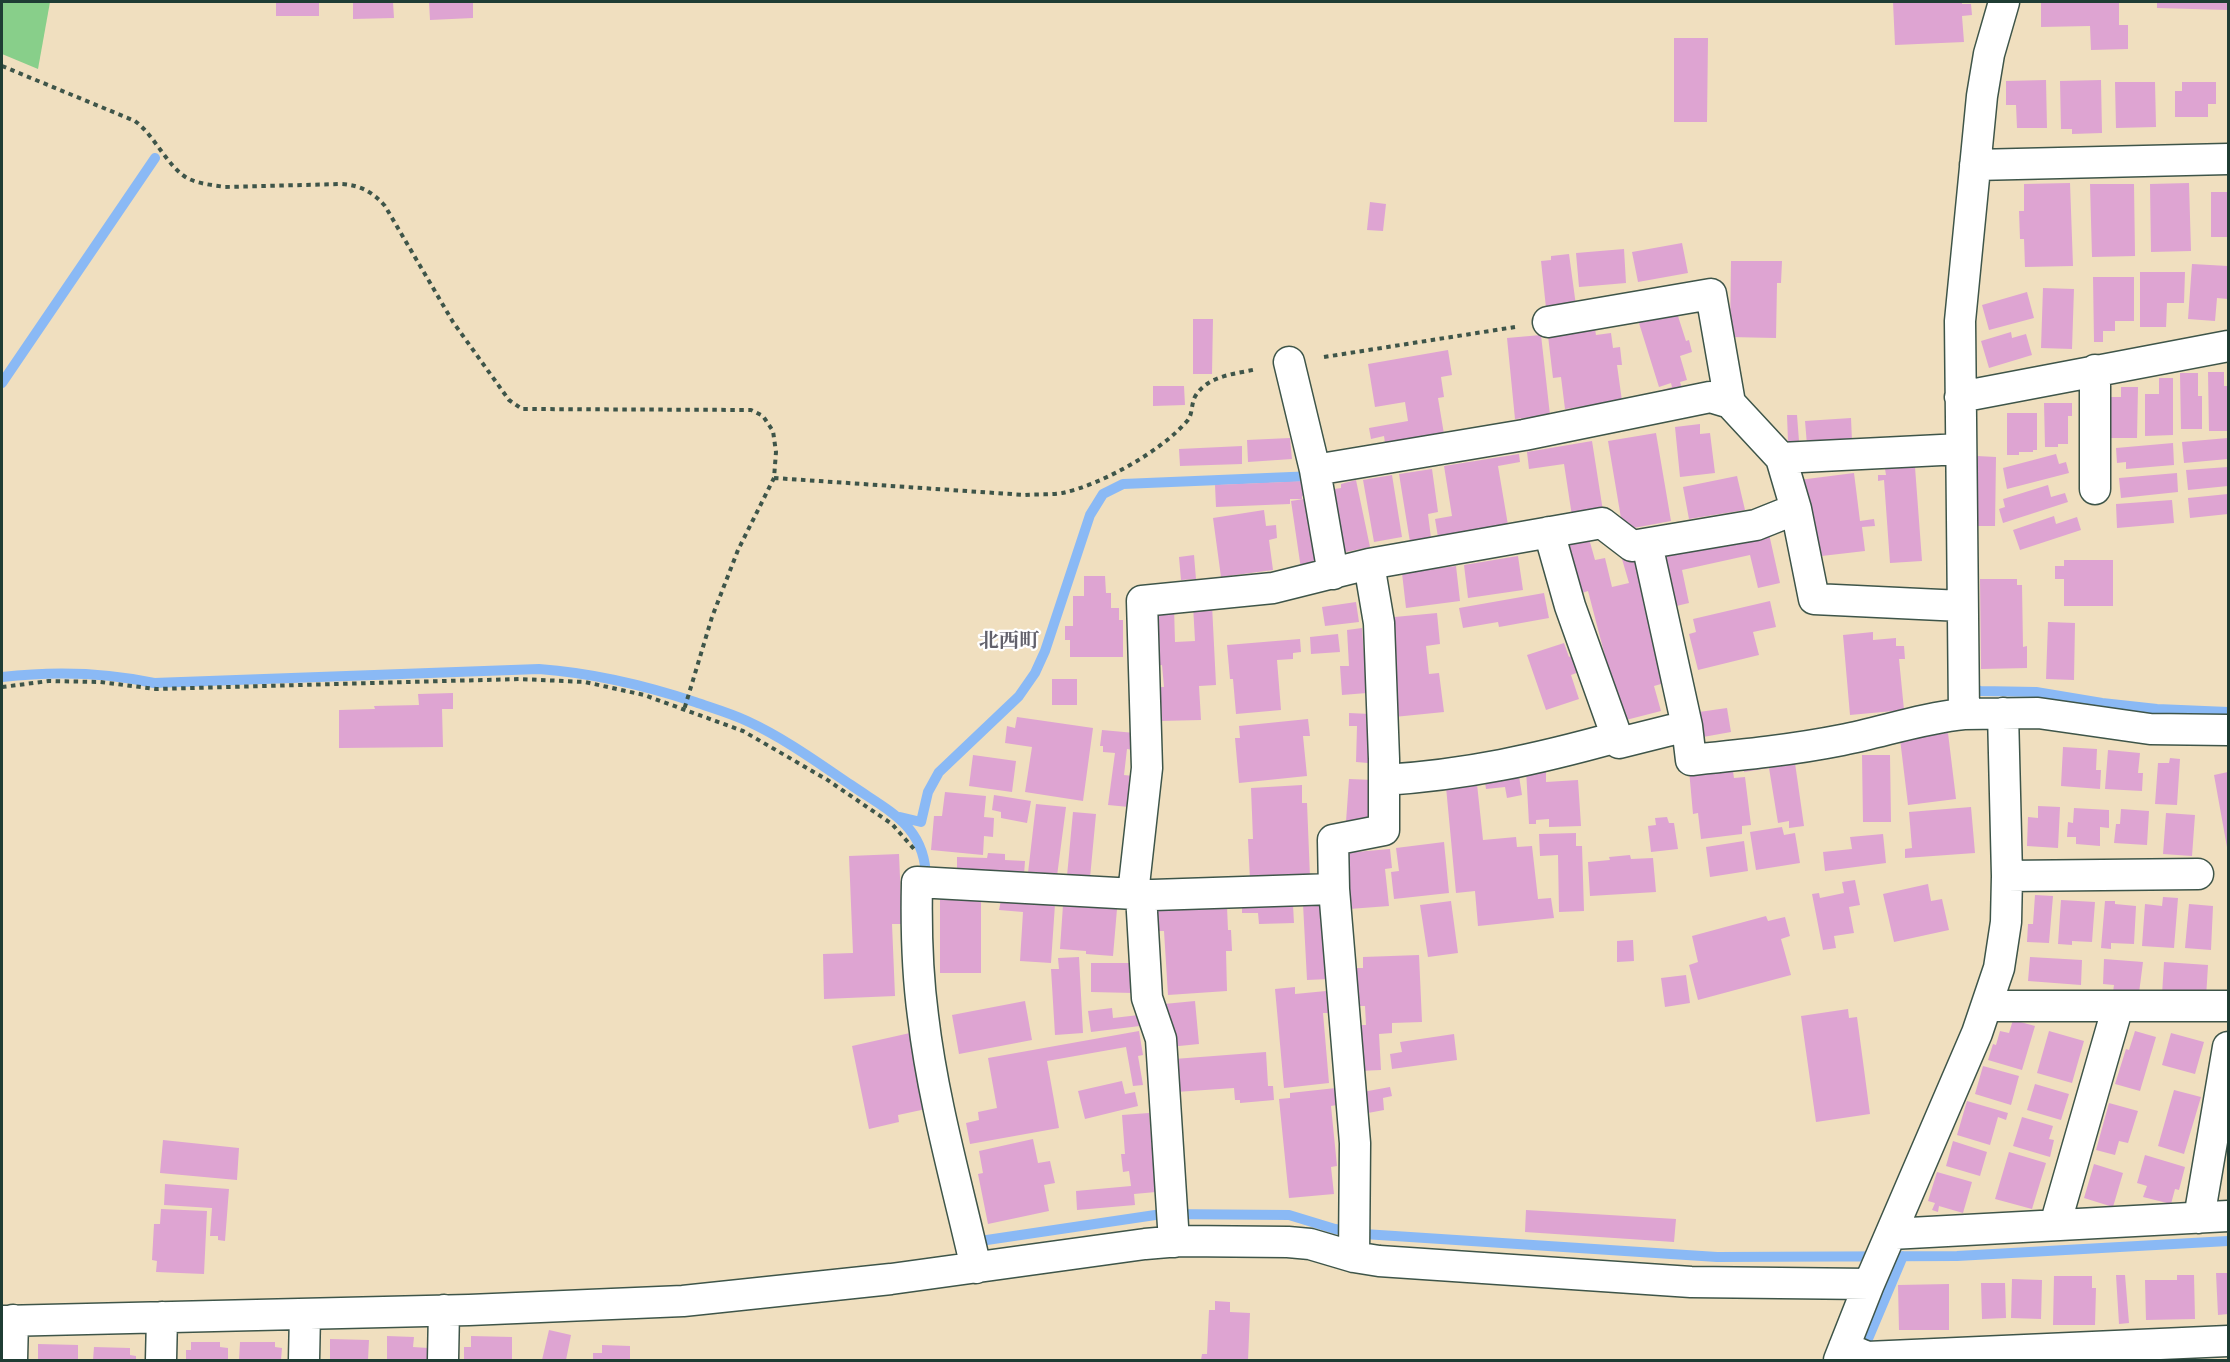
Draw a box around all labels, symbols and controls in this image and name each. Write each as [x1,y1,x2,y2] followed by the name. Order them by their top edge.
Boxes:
[979,631,1039,655] district label: 北西町

